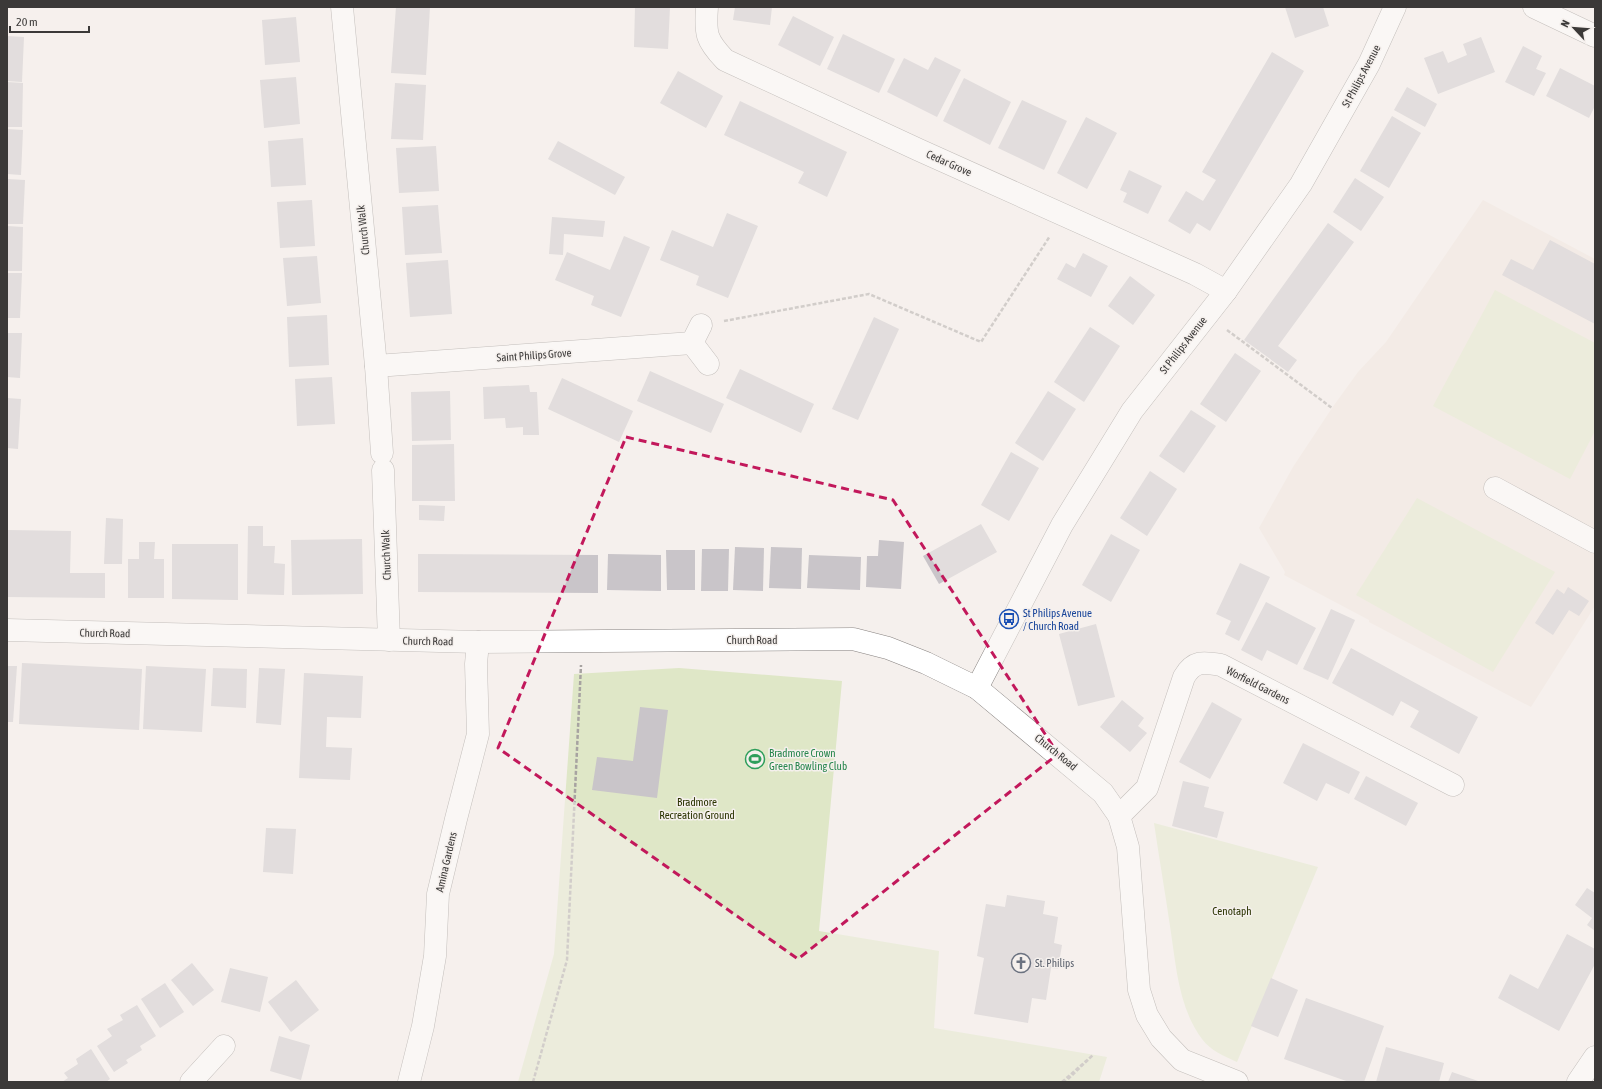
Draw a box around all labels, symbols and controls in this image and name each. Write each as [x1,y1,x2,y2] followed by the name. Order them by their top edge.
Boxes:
[10,8,89,34] scale bar
[1554,8,1594,48] north arrow
[16,15,38,29] text: 20 m
[1558,18,1572,29] text: N
[1339,43,1383,109] street label: St Philips Avenue
[924,148,974,178] street label: Cedar Grove
[354,204,372,256] street label: Church Walk
[1157,314,1209,376] street label: St Philips Avenue
[496,346,572,364] street label: Saint Philips Grove
[379,530,393,580] street label: Church Walk
[1023,607,1092,632] place label: St Philips Avenue / Church Road
[998,608,1020,630] bus stop icon: St Philips Avenue / Church Road
[80,627,130,639] street label: Church Road
[727,634,777,646] street label: Church Road
[403,635,453,647] street label: Church Road
[1224,664,1292,706] street label: Worfield Gardens
[1032,731,1080,773] street label: Church Road
[769,747,847,772] place label: Bradmore Crown Green Bowling Club
[744,748,766,770] sports icon: Bradmore Crown Green Bowling Club
[659,796,735,821] park label: Bradmore Recreation Ground
[433,831,459,893] street label: Amina Gardens
[1212,905,1252,917] park label: Cenotaph
[1010,952,1032,974] church icon: St. Philips
[1035,957,1074,969] place label: St. Philips

